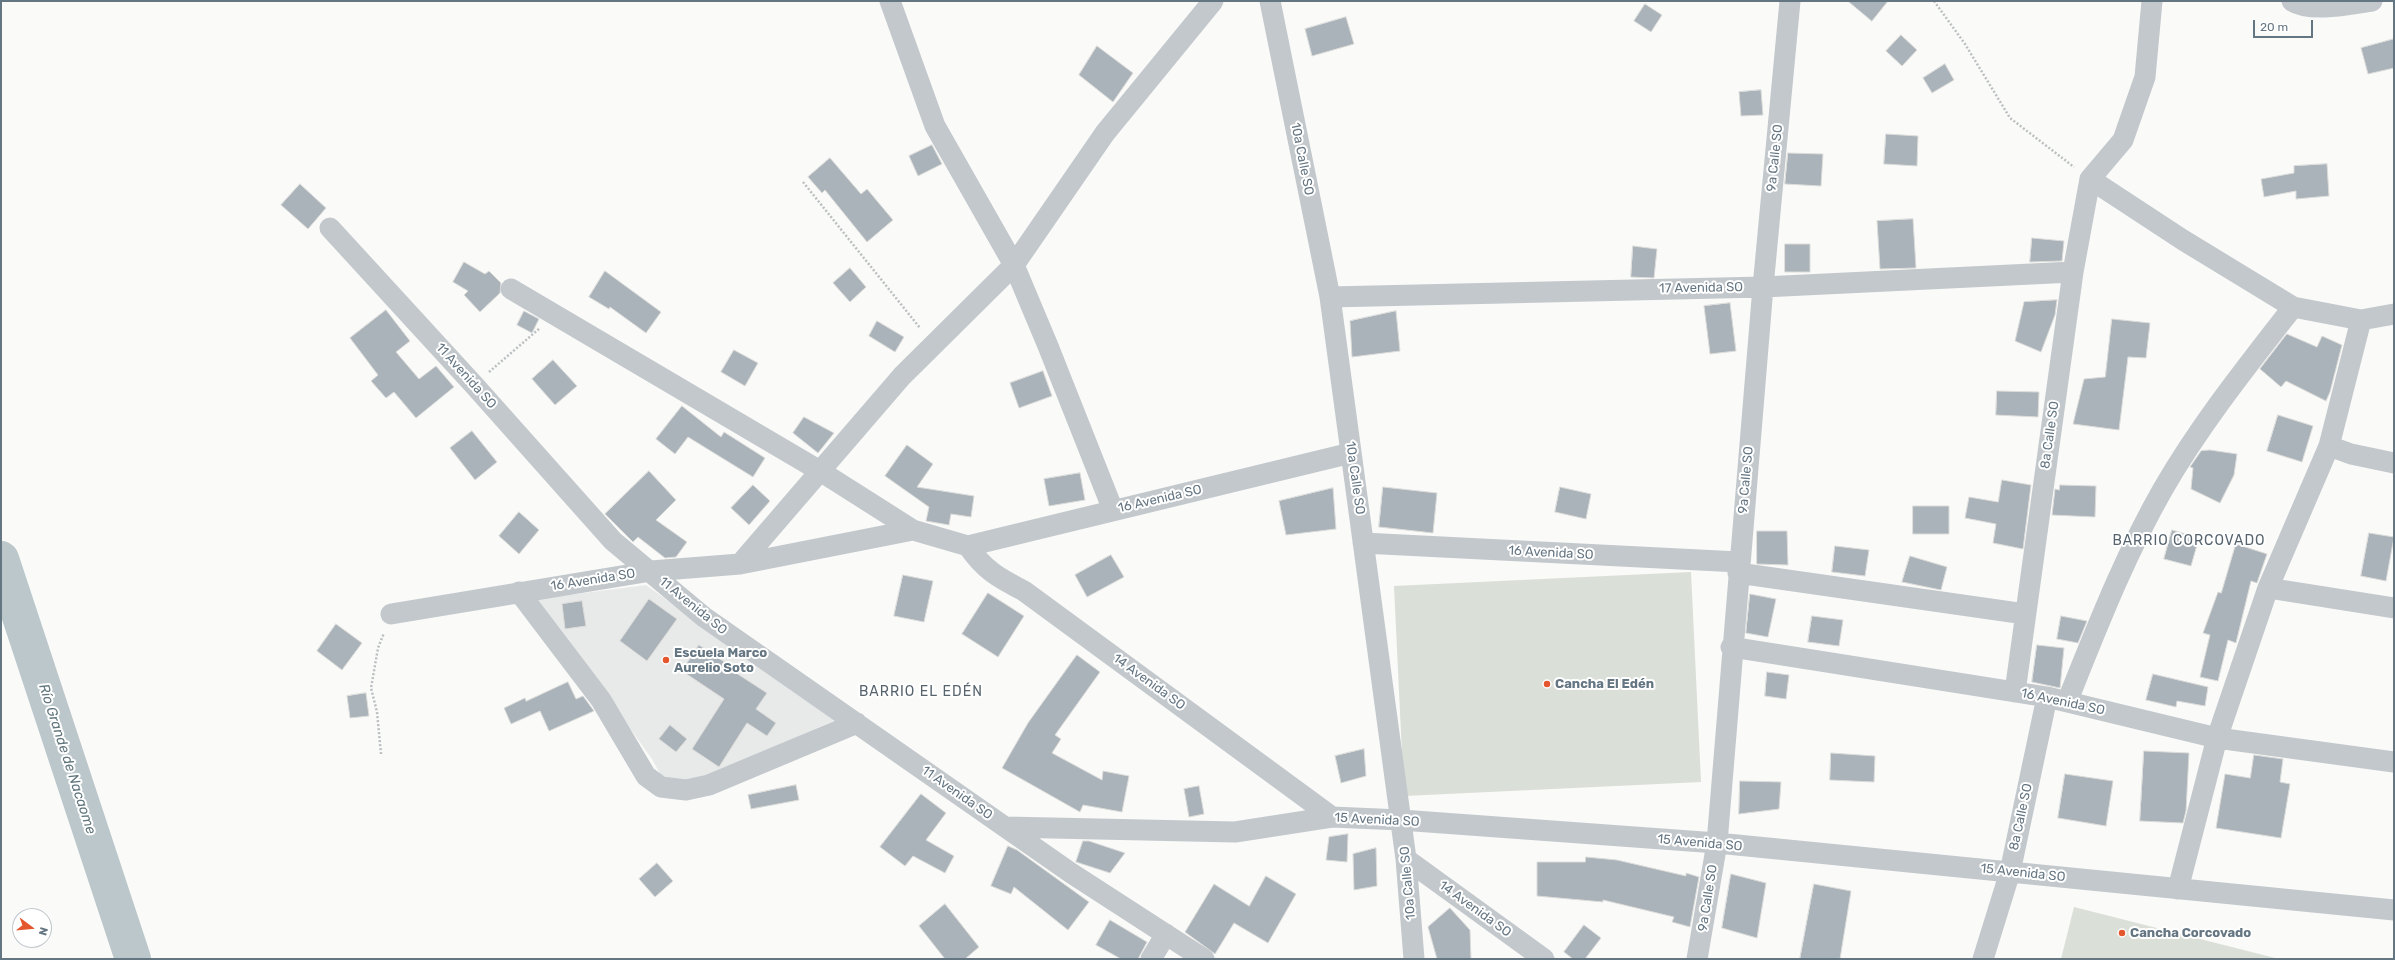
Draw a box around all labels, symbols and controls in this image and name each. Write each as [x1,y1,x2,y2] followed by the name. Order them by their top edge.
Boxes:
[2255,12,2315,38] scale bar
[2260,20,2288,34] text: 20 m
[1287,121,1317,197] street label: 10a Calle SO
[1764,124,1786,192] street label: 9a Calle SO
[1659,279,1743,297] street label: 17 Avenida SO
[432,340,500,412] street label: 11 Avenida SO
[2038,400,2062,470] street label: 8a Calle SO
[1342,440,1368,516] street label: 10a Calle SO
[1735,446,1757,514] street label: 9a Calle SO
[1117,482,1203,516] street label: 16 Avenida SO
[2112,533,2266,549] district label: BARRIO CORCOVADO
[1508,543,1594,563] street label: 16 Avenida SO
[550,566,636,594] street label: 16 Avenida SO
[656,574,730,638] street label: 11 Avenida SO
[674,645,767,676] place label: Escuela Marco Aurelio Soto
[1110,651,1188,713] street label: 14 Avenida SO
[661,655,671,665] marker: Escuela Marco Aurelio Soto
[1555,676,1654,692] place label: Cancha El Edén
[1542,679,1552,689] marker: Cancha El Edén
[35,682,99,836] water label: Río Grande de Nacaome
[859,684,983,700] district label: BARRIO EL EDÉN
[2020,686,2106,718] street label: 16 Avenida SO
[919,763,995,823] street label: 11 Avenida SO
[2006,782,2036,852] street label: 8a Calle SO
[1334,810,1420,830] street label: 15 Avenida SO
[1657,832,1743,854] street label: 15 Avenida SO
[1397,846,1419,920] street label: 10a Calle SO
[1980,861,2066,885] street label: 15 Avenida SO
[1695,863,1721,933] street label: 9a Calle SO
[1436,878,1514,940] street label: 14 Avenida SO
[12,908,52,948] north arrow
[2130,925,2251,941] place label: Cancha Corcovado
[36,926,50,937] text: N
[2117,928,2127,938] marker: Cancha Corcovado

